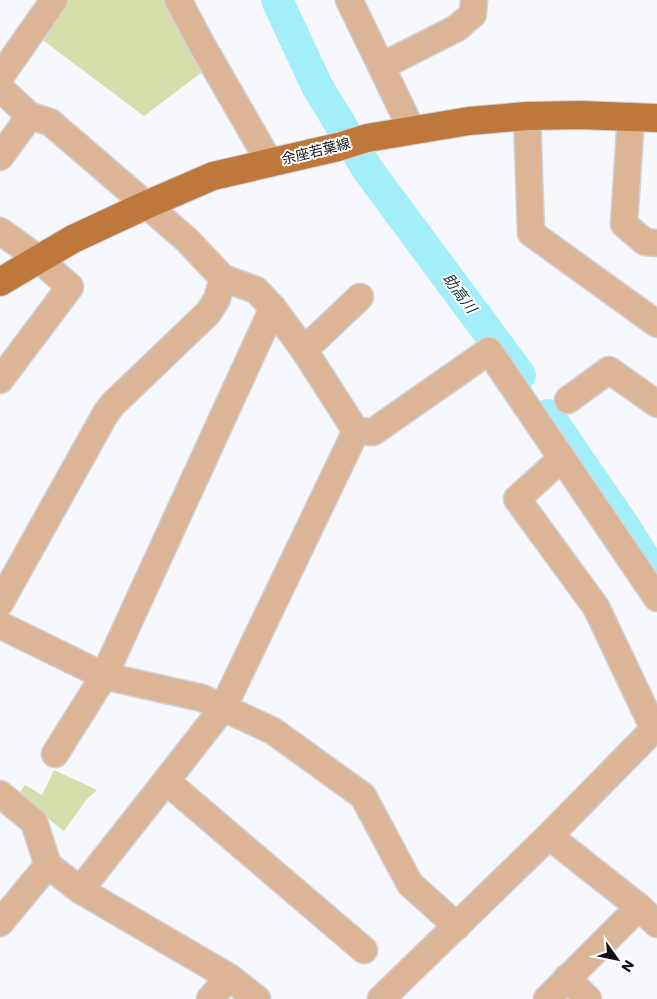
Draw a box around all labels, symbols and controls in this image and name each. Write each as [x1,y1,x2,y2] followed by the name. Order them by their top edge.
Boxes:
[280,133,352,169] street label: 余座若葉線
[438,269,483,319] water label: 助高川
[592,934,642,984] north arrow
[617,956,639,976] text: N

